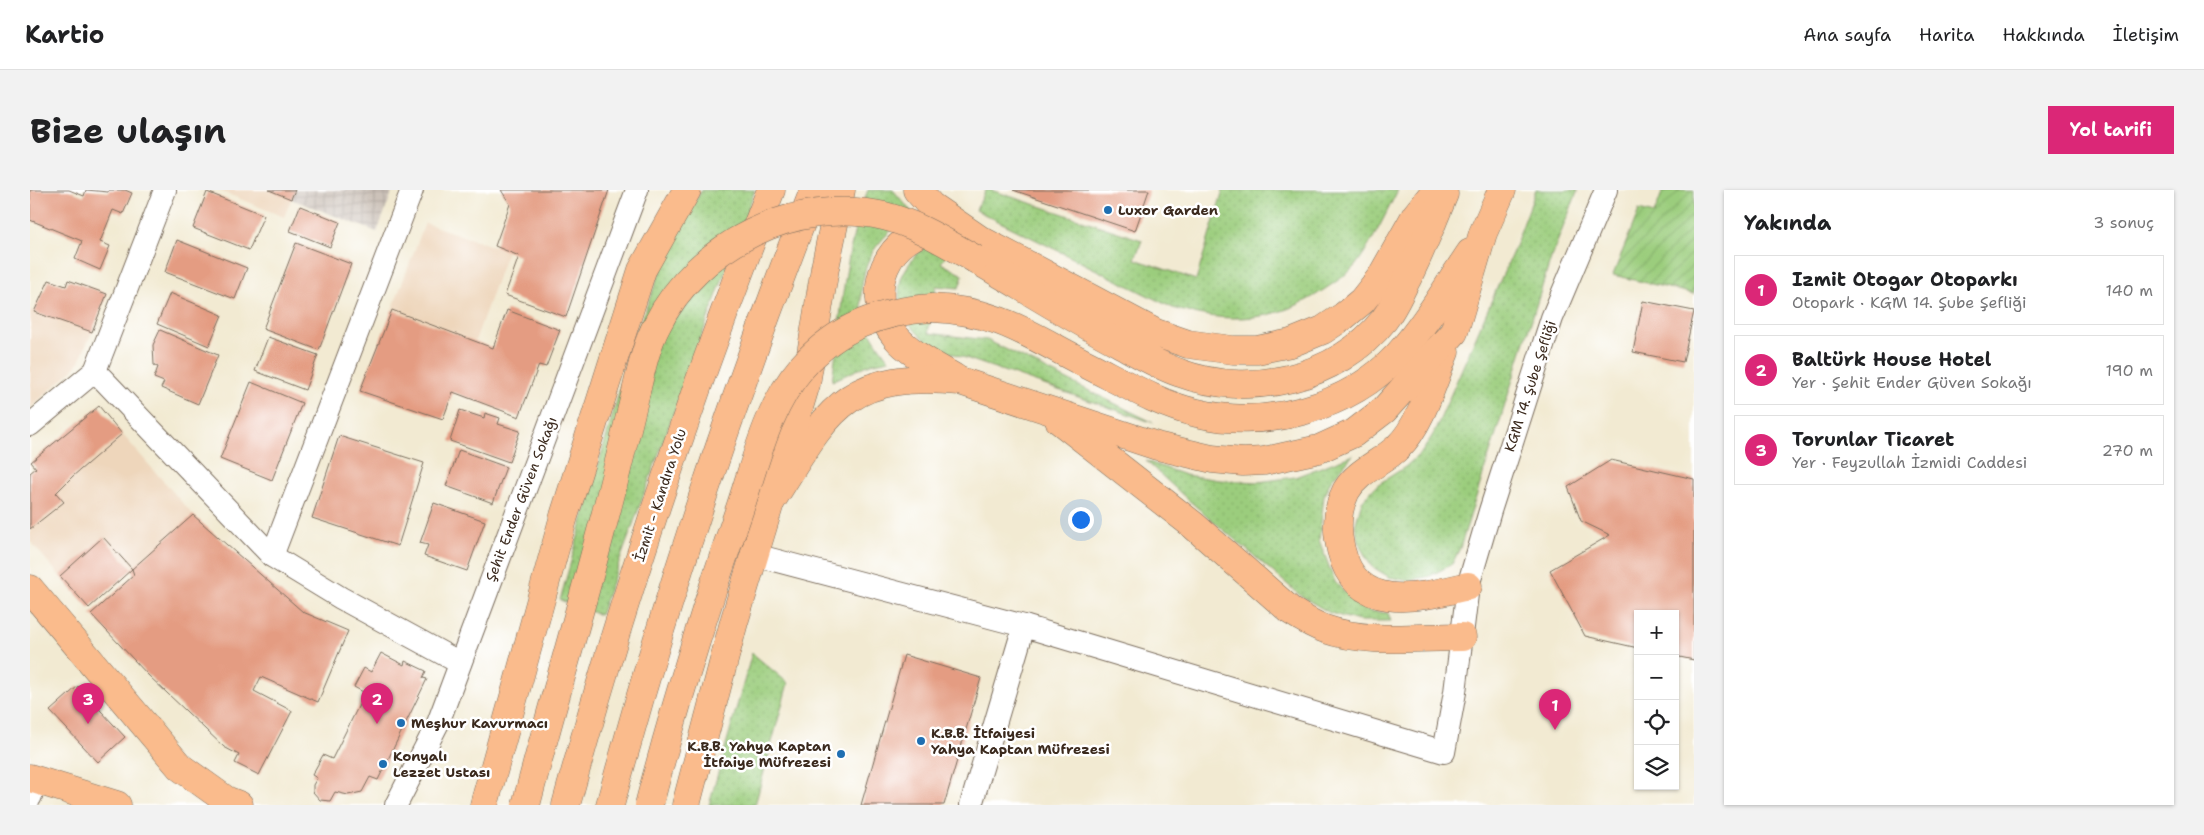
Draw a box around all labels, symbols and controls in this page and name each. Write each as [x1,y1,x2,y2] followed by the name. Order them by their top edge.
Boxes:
[25,19,104,51] text: Kartio
[1803,23,1891,47] text: Ana sayfa
[1919,23,1974,47] text: Harita
[2002,23,2085,47] text: Hakkında
[2113,23,2179,47] text: İletişim
[2048,106,2174,154] button: Yol tarifi
[30,107,226,154] text: Bize ulaşın
[1118,201,1218,219] place label: Luxor Garden
[1102,204,1114,216] marker: Luxor Garden
[1744,209,1831,237] text: Yakında
[2093,212,2154,233] text: 3 sonuç
[1792,267,2018,292] text: Izmit Otogar Otoparkı
[1757,280,1765,301] text: 1
[2106,280,2153,301] text: 140 m
[1792,292,2027,313] text: Otopark · KGM 14. Şube Şefliği
[1500,318,1560,454] street label: KGM 14. Şube Şefliği
[1792,347,1991,372] text: Baltürk House Hotel
[1755,360,1767,381] text: 2
[2106,360,2153,381] text: 190 m
[1792,372,2032,393] text: Yer · Şehit Ender Güven Sokağı
[481,414,561,584] street label: Şehit Ender Güven Sokağı
[630,426,690,564] street label: İzmit - Kandıra Yolu
[1792,427,1954,452] text: Torunlar Ticaret
[1755,440,1767,461] text: 3
[2102,440,2153,461] text: 270 m
[1792,452,2027,473] text: Yer · Feyzullah İzmidi Caddesi
[1068,507,1094,533] your location
[1634,610,1679,790] map controls
[1634,610,1679,655] button: +
[1634,655,1679,700] button: −
[72,683,104,724] pin: 3
[361,683,393,724] pin: 2
[1539,689,1571,730] pin: 1
[1634,700,1679,745] button: locate
[411,714,548,732] place label: Meşhur Kavurmacı
[395,717,407,729] marker: Meşhur Kavurmacı
[931,724,1110,758] place label: K.B.B. İtfaiyesi Yahya Kaptan Müfrezesi
[915,735,927,747] marker: K.B.B. İtfaiyesi Yahya Kaptan Müfrezesi
[687,737,831,771] place label: K.B.B. Yahya Kaptan İtfaiye Müfrezesi
[1634,745,1679,790] button: layers
[393,747,490,781] place label: Konyalı Lezzet Ustası
[835,748,847,760] marker: K.B.B. Yahya Kaptan İtfaiye Müfrezesi
[377,758,389,770] marker: Konyalı Lezzet Ustası

